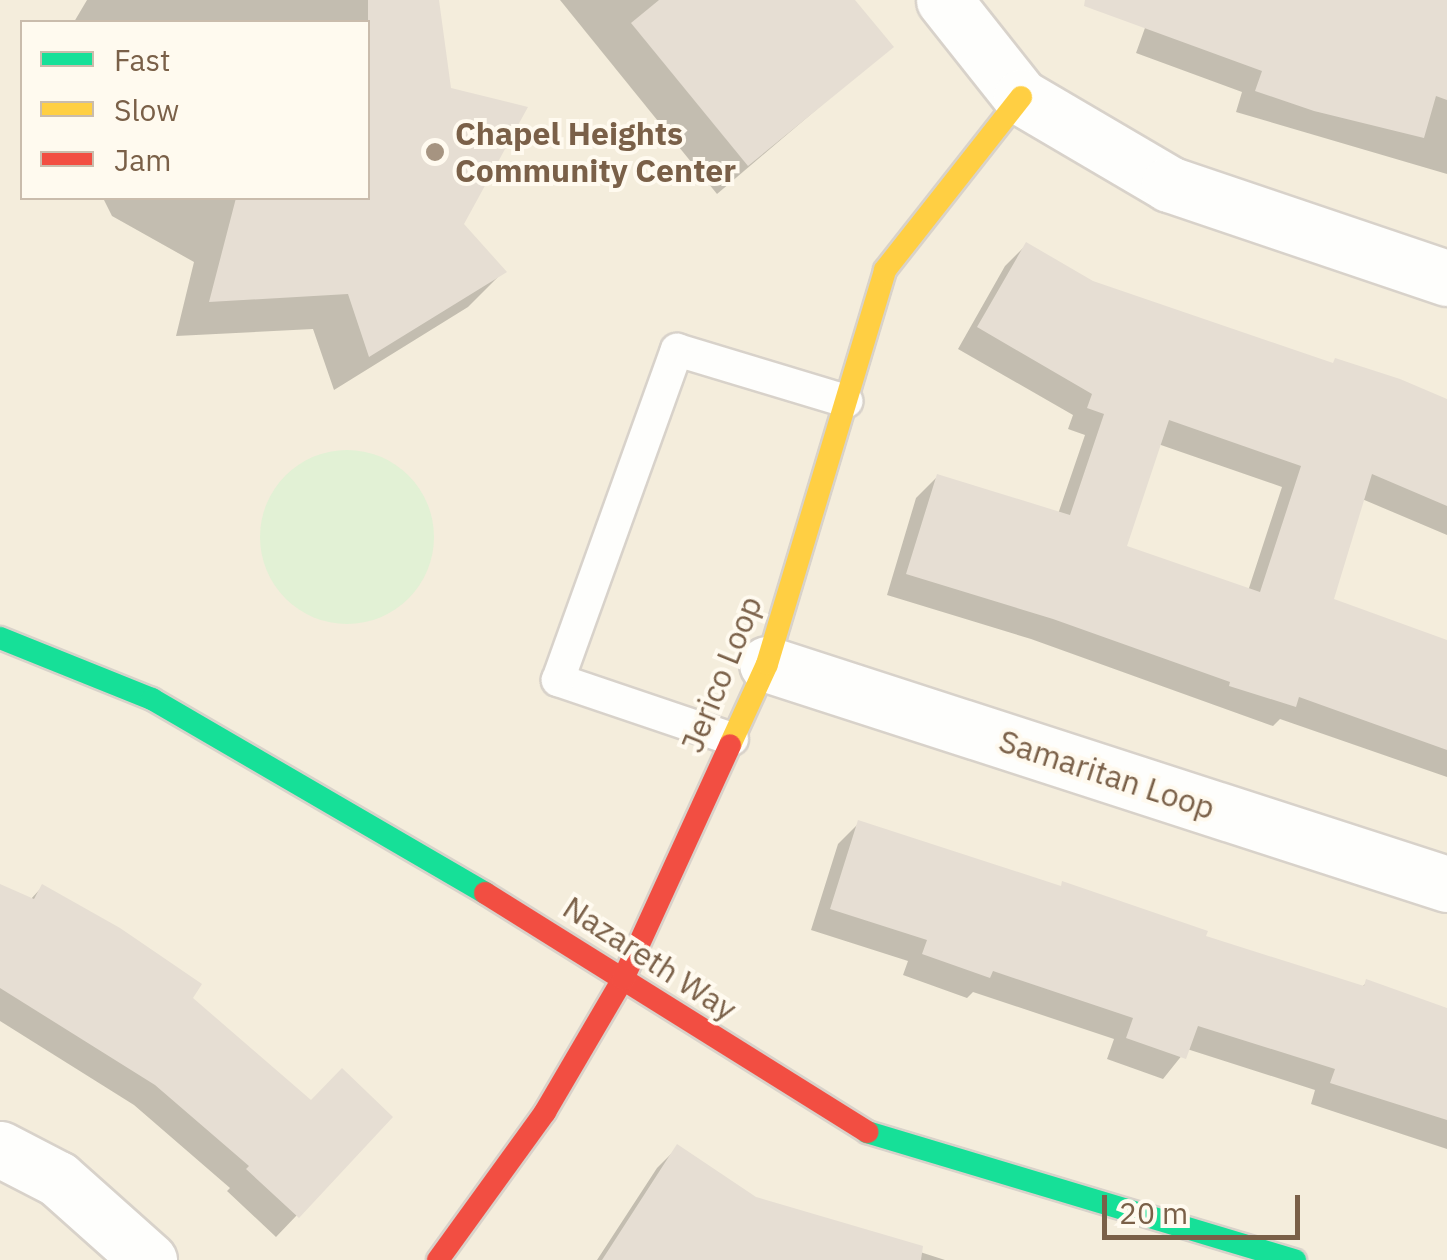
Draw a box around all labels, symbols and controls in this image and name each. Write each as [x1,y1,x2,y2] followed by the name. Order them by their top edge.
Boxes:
[20,20,370,200] legend
[114,40,171,79] text: Fast
[114,90,179,129] text: Slow
[455,115,736,190] place label: Chapel Heights Community Center
[114,140,172,179] text: Jam
[424,141,446,163] marker: Chapel Heights Community Center
[672,590,770,758] street label: Jerico Loop
[994,721,1220,827] street label: Samaritan Loop
[556,888,744,1028] street label: Nazareth Way
[1107,1175,1304,1237] scale bar
[1119,1193,1188,1232] text: 20 m

